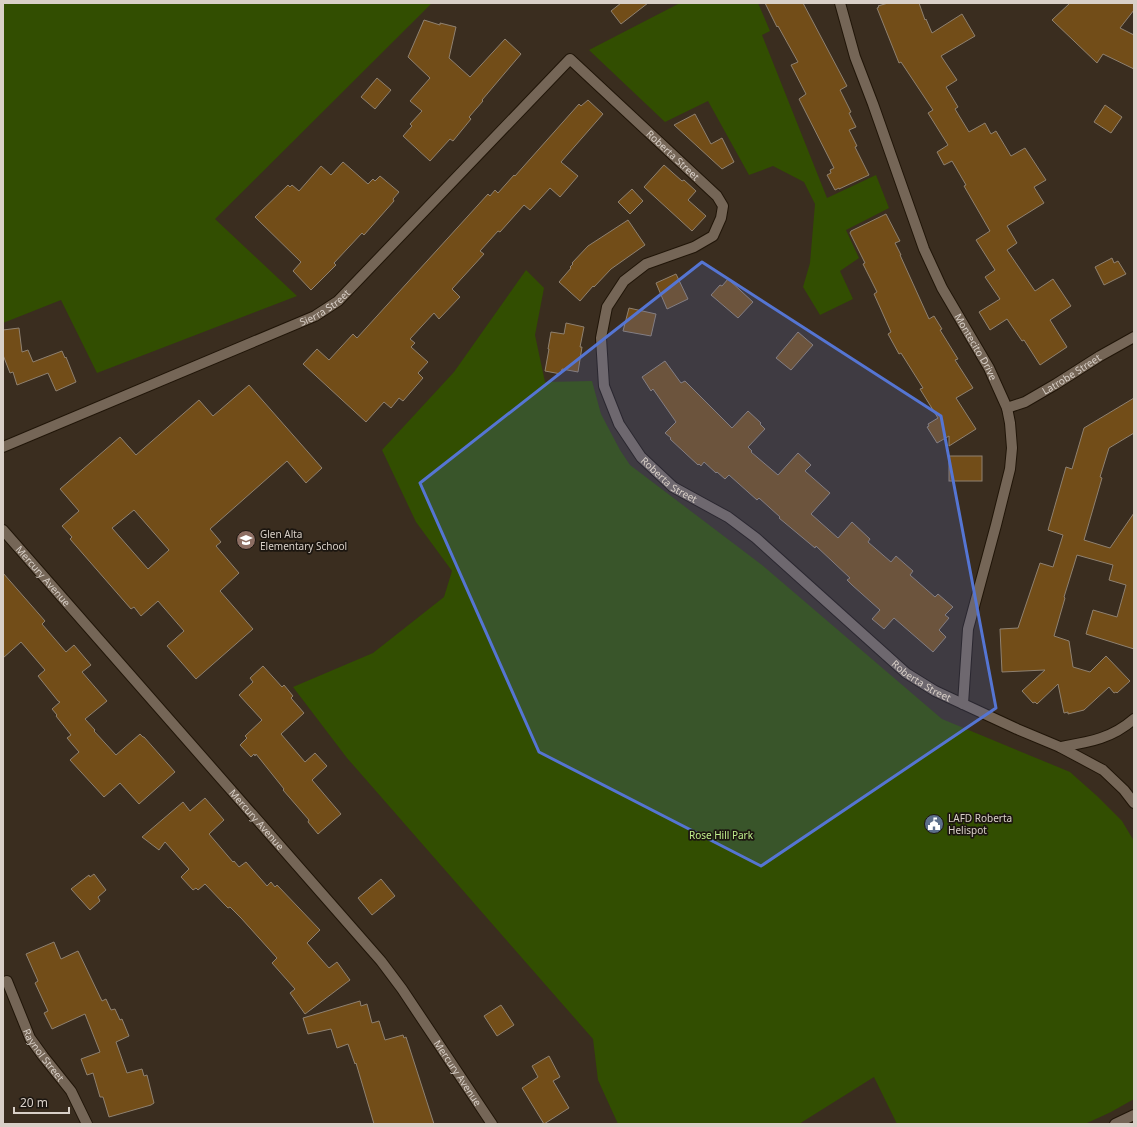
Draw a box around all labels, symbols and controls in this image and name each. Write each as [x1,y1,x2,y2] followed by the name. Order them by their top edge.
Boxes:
[643,127,703,184] street label: Roberta Street
[297,286,353,329] street label: Sierra Street
[951,311,1001,383] street label: Montecito Drive
[1039,350,1104,398] street label: Latrobe Street
[638,454,700,506] street label: Roberta Street
[260,527,347,553] place label: Glen Alta Elementary School
[235,529,257,551] school or university icon: Glen Alta Elementary School
[13,542,74,610] street label: Mercury Avenue
[889,657,954,705] street label: Roberta Street
[226,786,288,853] street label: Mercury Avenue
[948,811,1012,837] place label: LAFD Roberta Helispot
[923,813,945,835] public building icon: LAFD Roberta Helispot
[689,828,754,842] park label: Rose Hill Park
[20,1026,68,1085] street label: Raynol Street
[431,1037,485,1109] street label: Mercury Avenue
[14,1089,69,1115] scale bar
[20,1094,48,1111] text: 20 m

